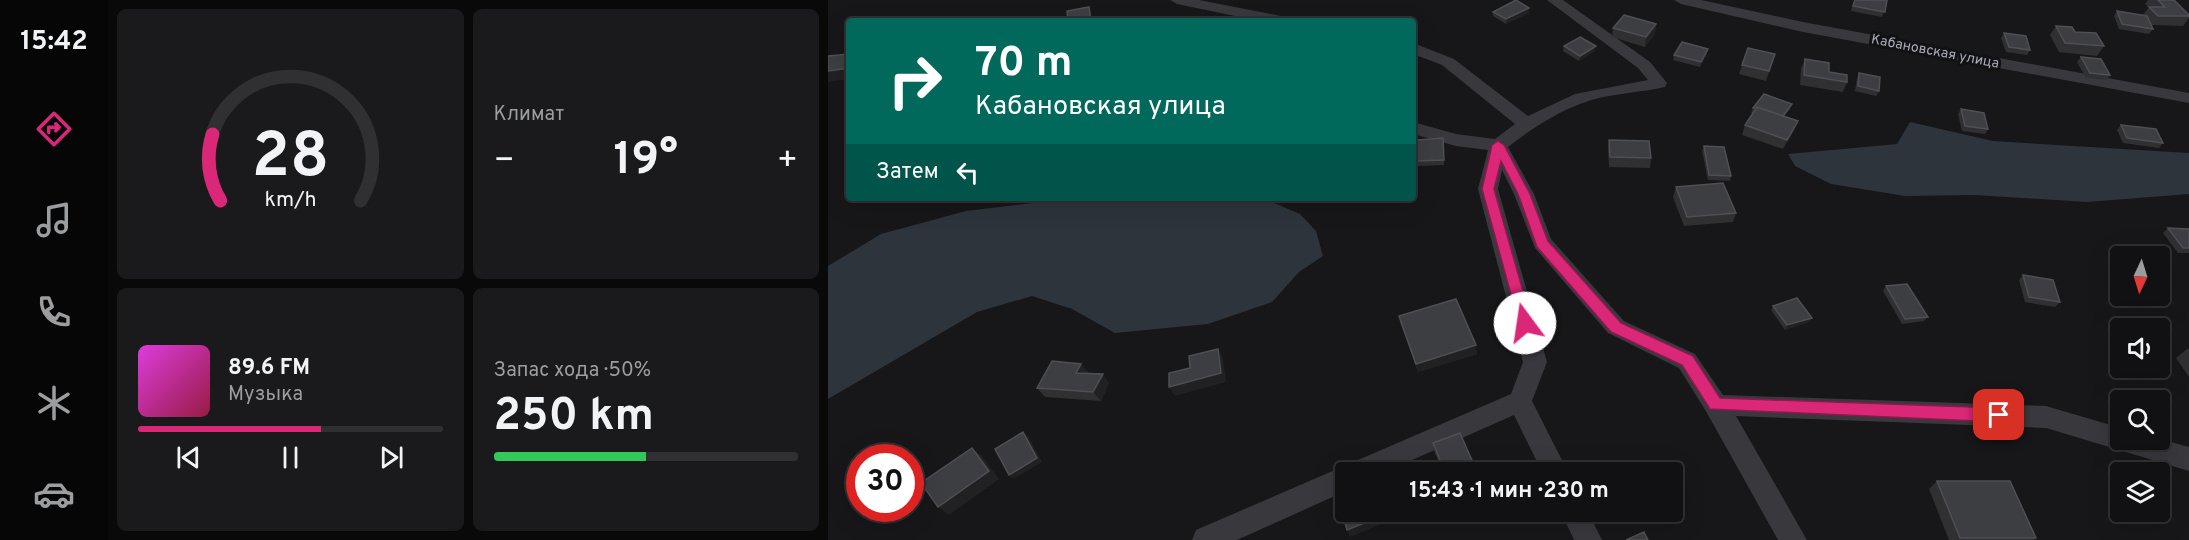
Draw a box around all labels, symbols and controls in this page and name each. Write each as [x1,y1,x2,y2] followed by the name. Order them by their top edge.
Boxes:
[20,25,88,59] text: 15:42
[1870,31,2000,73] street label: Кабановская улица
[975,38,1073,91] text: 70 m
[876,42,954,120] icon: right
[975,90,1226,124] text: Кабановская улица
[494,102,564,128] text: Климат
[33,108,75,150] icon: directions
[252,120,329,199] text: 28
[614,133,678,190] text: 19°
[494,141,515,183] text: −
[777,141,798,183] text: +
[951,156,984,189] icon: left
[876,159,939,186] text: Затем
[264,187,316,214] text: km/h
[33,199,75,241] icon: music
[2110,246,2170,306] north arrow
[2110,246,2170,522] map controls
[33,291,75,333] icon: phone
[1493,291,1557,355] position arrow
[2110,318,2170,378] button: sound
[228,355,310,382] text: 89.6 FM
[494,358,651,384] text: Запас хода · 50%
[33,382,75,424] icon: climate
[228,382,303,408] text: Музыка
[494,389,654,446] text: 250 km
[1973,389,2024,440] pin
[2110,390,2170,450] button: search
[1982,398,2015,431] icon: arrive
[172,441,205,474] icon: previous
[274,441,307,474] icon: pause
[375,441,408,474] icon: next
[846,444,924,522] speed limit sign: 30
[2110,462,2170,522] button: layers
[33,473,75,515] icon: car
[1409,478,1609,505] text: 15:43 · 1 мин · 230 m

